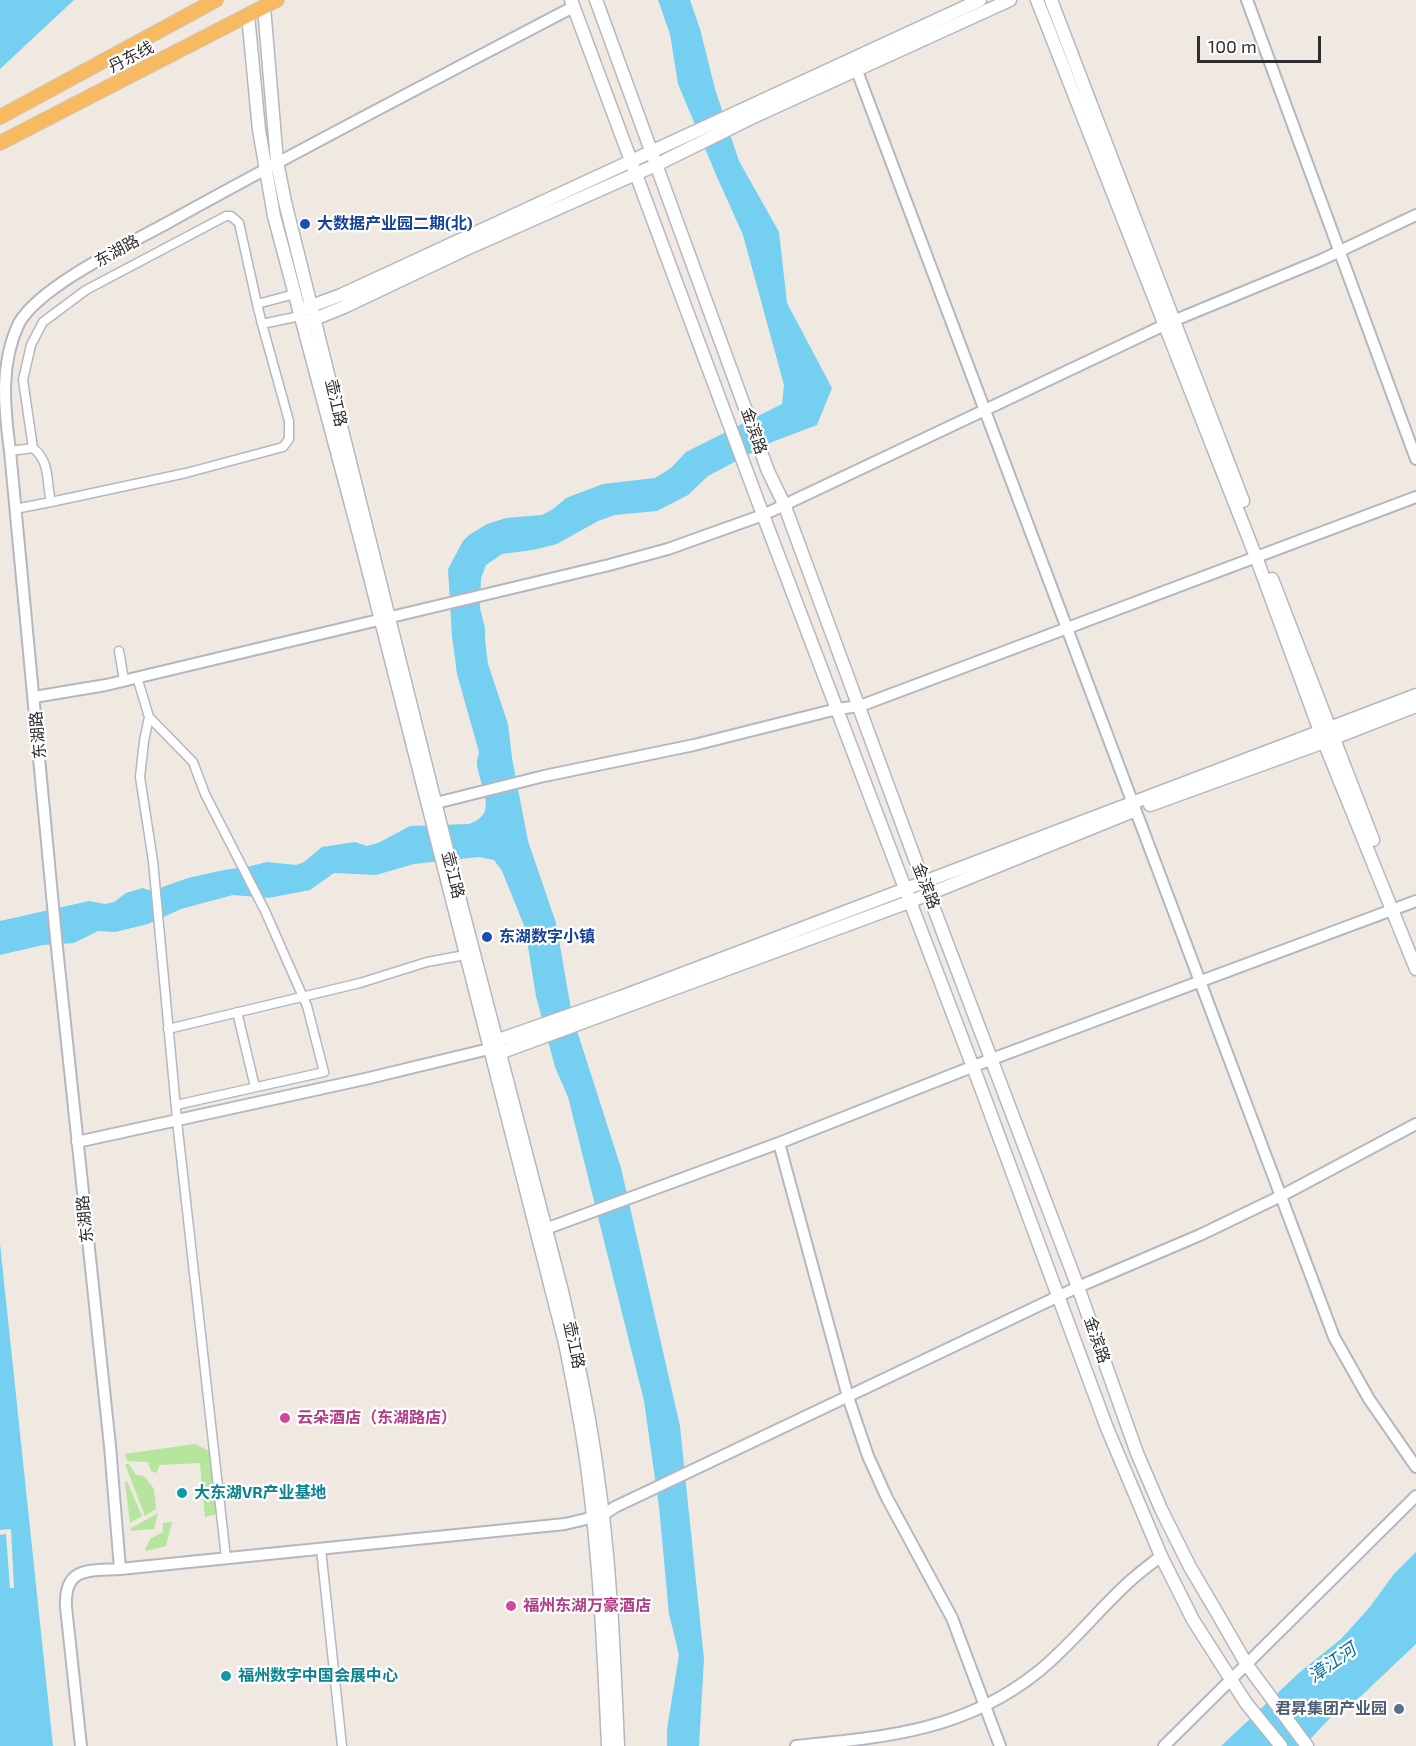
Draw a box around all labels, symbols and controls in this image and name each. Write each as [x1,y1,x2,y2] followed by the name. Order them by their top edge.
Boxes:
[1200,24,1324,62] scale bar
[1208,35,1257,57] text: 100 m
[105,38,157,76] street label: 丹东线
[317,214,473,234] place label: 大数据产业园二期(北)
[298,217,312,231] marker: 大数据产业园二期(北)
[91,231,143,271] street label: 东湖路
[321,377,351,429] street label: 壶江路
[737,405,771,457] street label: 金滨路
[26,710,50,760] street label: 东湖路
[438,849,468,901] street label: 壶江路
[908,860,944,912] street label: 金滨路
[499,927,595,947] place label: 东湖数字小镇
[480,930,494,944] marker: 东湖数字小镇
[73,1194,97,1244] street label: 东湖路
[1080,1314,1114,1366] street label: 金滨路
[560,1320,588,1370] street label: 壶江路
[297,1408,457,1428] place label: 云朵酒店（东湖路店）
[278,1411,292,1425] marker: 云朵酒店（东湖路店）
[194,1483,327,1503] place label: 大东湖VR产业基地
[175,1486,189,1500] marker: 大东湖VR产业基地
[523,1596,651,1616] place label: 福州东湖万豪酒店
[504,1599,518,1613] marker: 福州东湖万豪酒店
[1304,1639,1360,1687] water label: 漳江河
[238,1666,398,1686] place label: 福州数字中国会展中心
[219,1669,233,1683] marker: 福州数字中国会展中心
[1275,1699,1387,1719] place label: 君昇集团产业园
[1392,1702,1406,1716] marker: 君昇集团产业园

